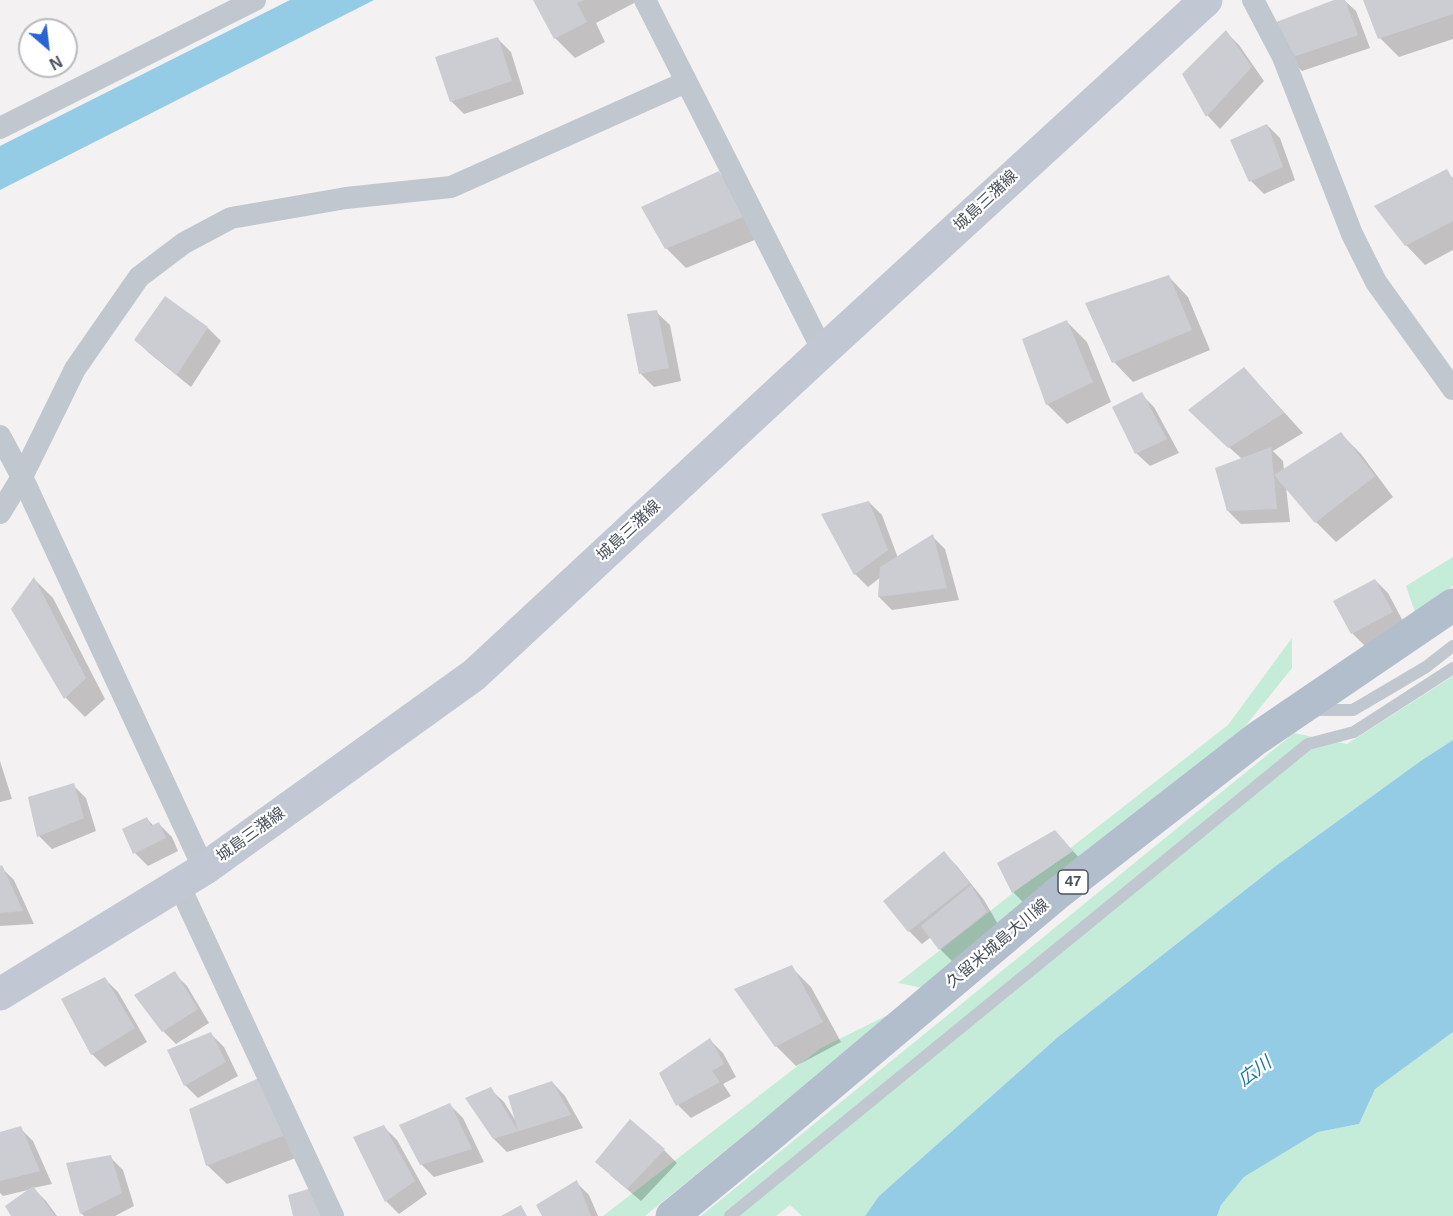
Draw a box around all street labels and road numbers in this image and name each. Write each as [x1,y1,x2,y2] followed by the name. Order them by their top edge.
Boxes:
[950,167,1022,235] street label: 城島三潴線
[593,497,665,565] street label: 城島三潴線
[213,804,289,866] street label: 城島三潴線
[1058,870,1088,894] road number: 47
[943,896,1053,992] street label: 久留米城島大川線

